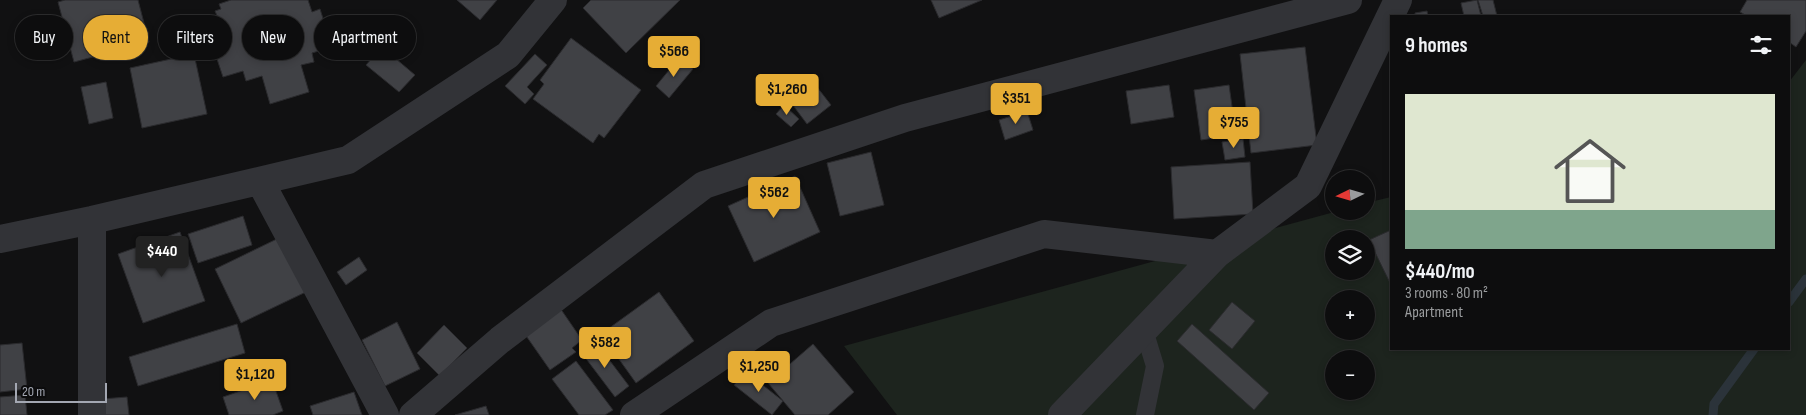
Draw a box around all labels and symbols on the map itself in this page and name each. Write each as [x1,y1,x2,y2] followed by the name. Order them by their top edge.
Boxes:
[644,36,704,78] pin: $566
[746,74,828,116] pin: $1,260
[986,82,1046,125] pin: $351
[1204,106,1264,149] pin: $755
[1325,170,1375,220] north arrow
[744,176,804,219] pin: $562
[132,236,192,278] pin: $440
[575,326,635,369] pin: $582
[718,350,800,393] pin: $1,250
[214,358,296,401] pin: $1,120
[15,380,108,403] scale bar

